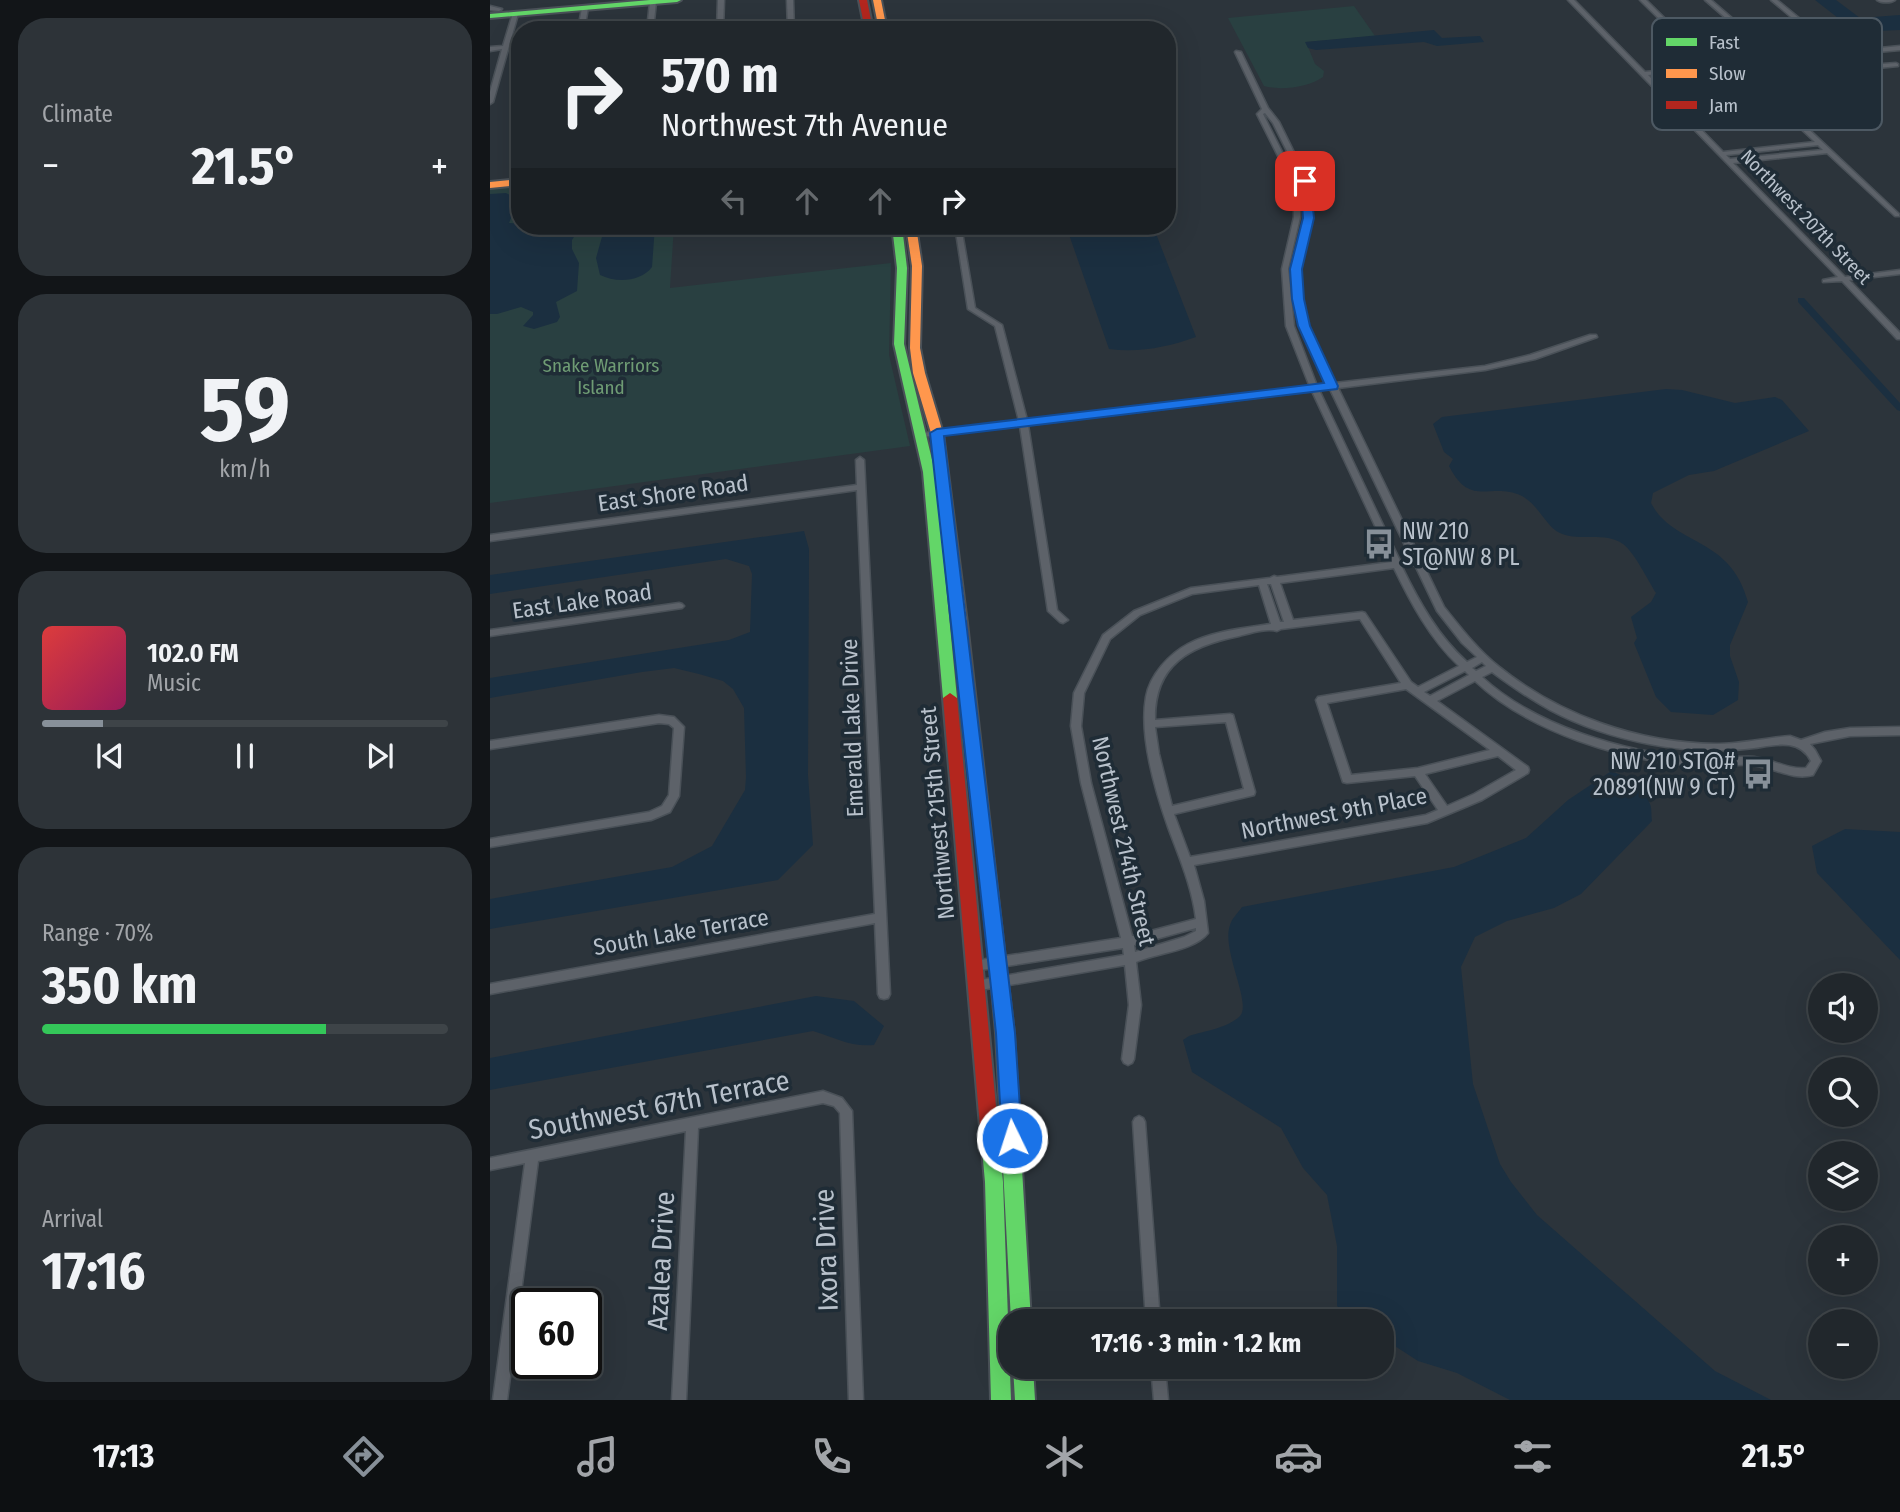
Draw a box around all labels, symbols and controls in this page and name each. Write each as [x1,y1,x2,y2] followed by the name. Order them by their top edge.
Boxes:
[1652,18,1882,130] legend
[1709,31,1740,54] text: Fast
[661,46,779,105] text: 570 m
[546,49,637,140] icon: right
[1709,62,1746,85] text: Slow
[1709,94,1738,117] text: Jam
[42,100,113,128] text: Climate
[661,106,948,144] text: Northwest 7th Avenue
[191,135,298,198] text: 21.5°
[42,143,59,189] text: −
[431,143,448,189] text: +
[1736,145,1877,290] street label: Northwest 207th Street
[1275,151,1335,211] pin
[1286,162,1324,200] icon: arrive
[715,182,753,220] icon: left
[788,182,826,220] icon: ahead
[861,182,899,220] icon: ahead
[934,182,972,220] icon: right
[543,354,659,399] park label: Snake Warriors Island
[200,355,290,464] text: 59
[219,455,271,483] text: km/h
[596,469,750,517] street label: East Shore Road
[1402,517,1519,571] place label: NW 210 ST@NW 8 PL
[1362,527,1396,561] bus stop icon: NW 210 ST@NW 8 PL
[510,577,654,625] street label: East Lake Road
[147,638,239,669] text: 102.0 FM
[835,638,869,818] street label: Emerald Lake Drive
[147,669,201,697] text: Music
[914,705,960,921] street label: Northwest 215th Street
[1086,733,1162,949] street label: Northwest 214th Street
[91,737,129,775] icon: previous
[226,737,264,775] icon: pause
[361,737,399,775] icon: next
[1593,747,1735,801] place label: NW 210 ST@# 20891(NW 9 CT)
[1741,757,1775,791] bus stop icon: NW 210 ST@# 20891(NW 9 CT)
[1239,781,1429,845] street label: Northwest 9th Place
[591,903,771,961] street label: South Lake Terrace
[42,919,153,947] text: Range · 70%
[42,954,197,1017] text: 350 km
[1808,973,1878,1379] map controls
[1808,973,1878,1043] button: sound
[1808,1057,1878,1127] button: search
[526,1064,792,1146] street label: Southwest 67th Terrace
[975,1101,1049,1175] position arrow
[1808,1141,1878,1211] button: layers
[807,1188,845,1312] street label: Ixora Drive
[641,1191,681,1331] street label: Azalea Drive
[42,1205,103,1233] text: Arrival
[1808,1225,1878,1295] button: +
[42,1240,145,1303] text: 17:16
[511,1288,602,1379] speed limit sign: 60
[1808,1309,1878,1379] button: −
[1091,1328,1301,1359] text: 17:16 · 3 min · 1.2 km
[339,1432,388,1481] icon: directions
[573,1432,622,1481] icon: music
[807,1432,856,1481] icon: phone
[1040,1432,1089,1481] icon: climate
[1274,1432,1323,1481] icon: car
[1508,1432,1557,1481] icon: filters
[92,1437,154,1475] text: 17:13
[1742,1437,1808,1475] text: 21.5°

